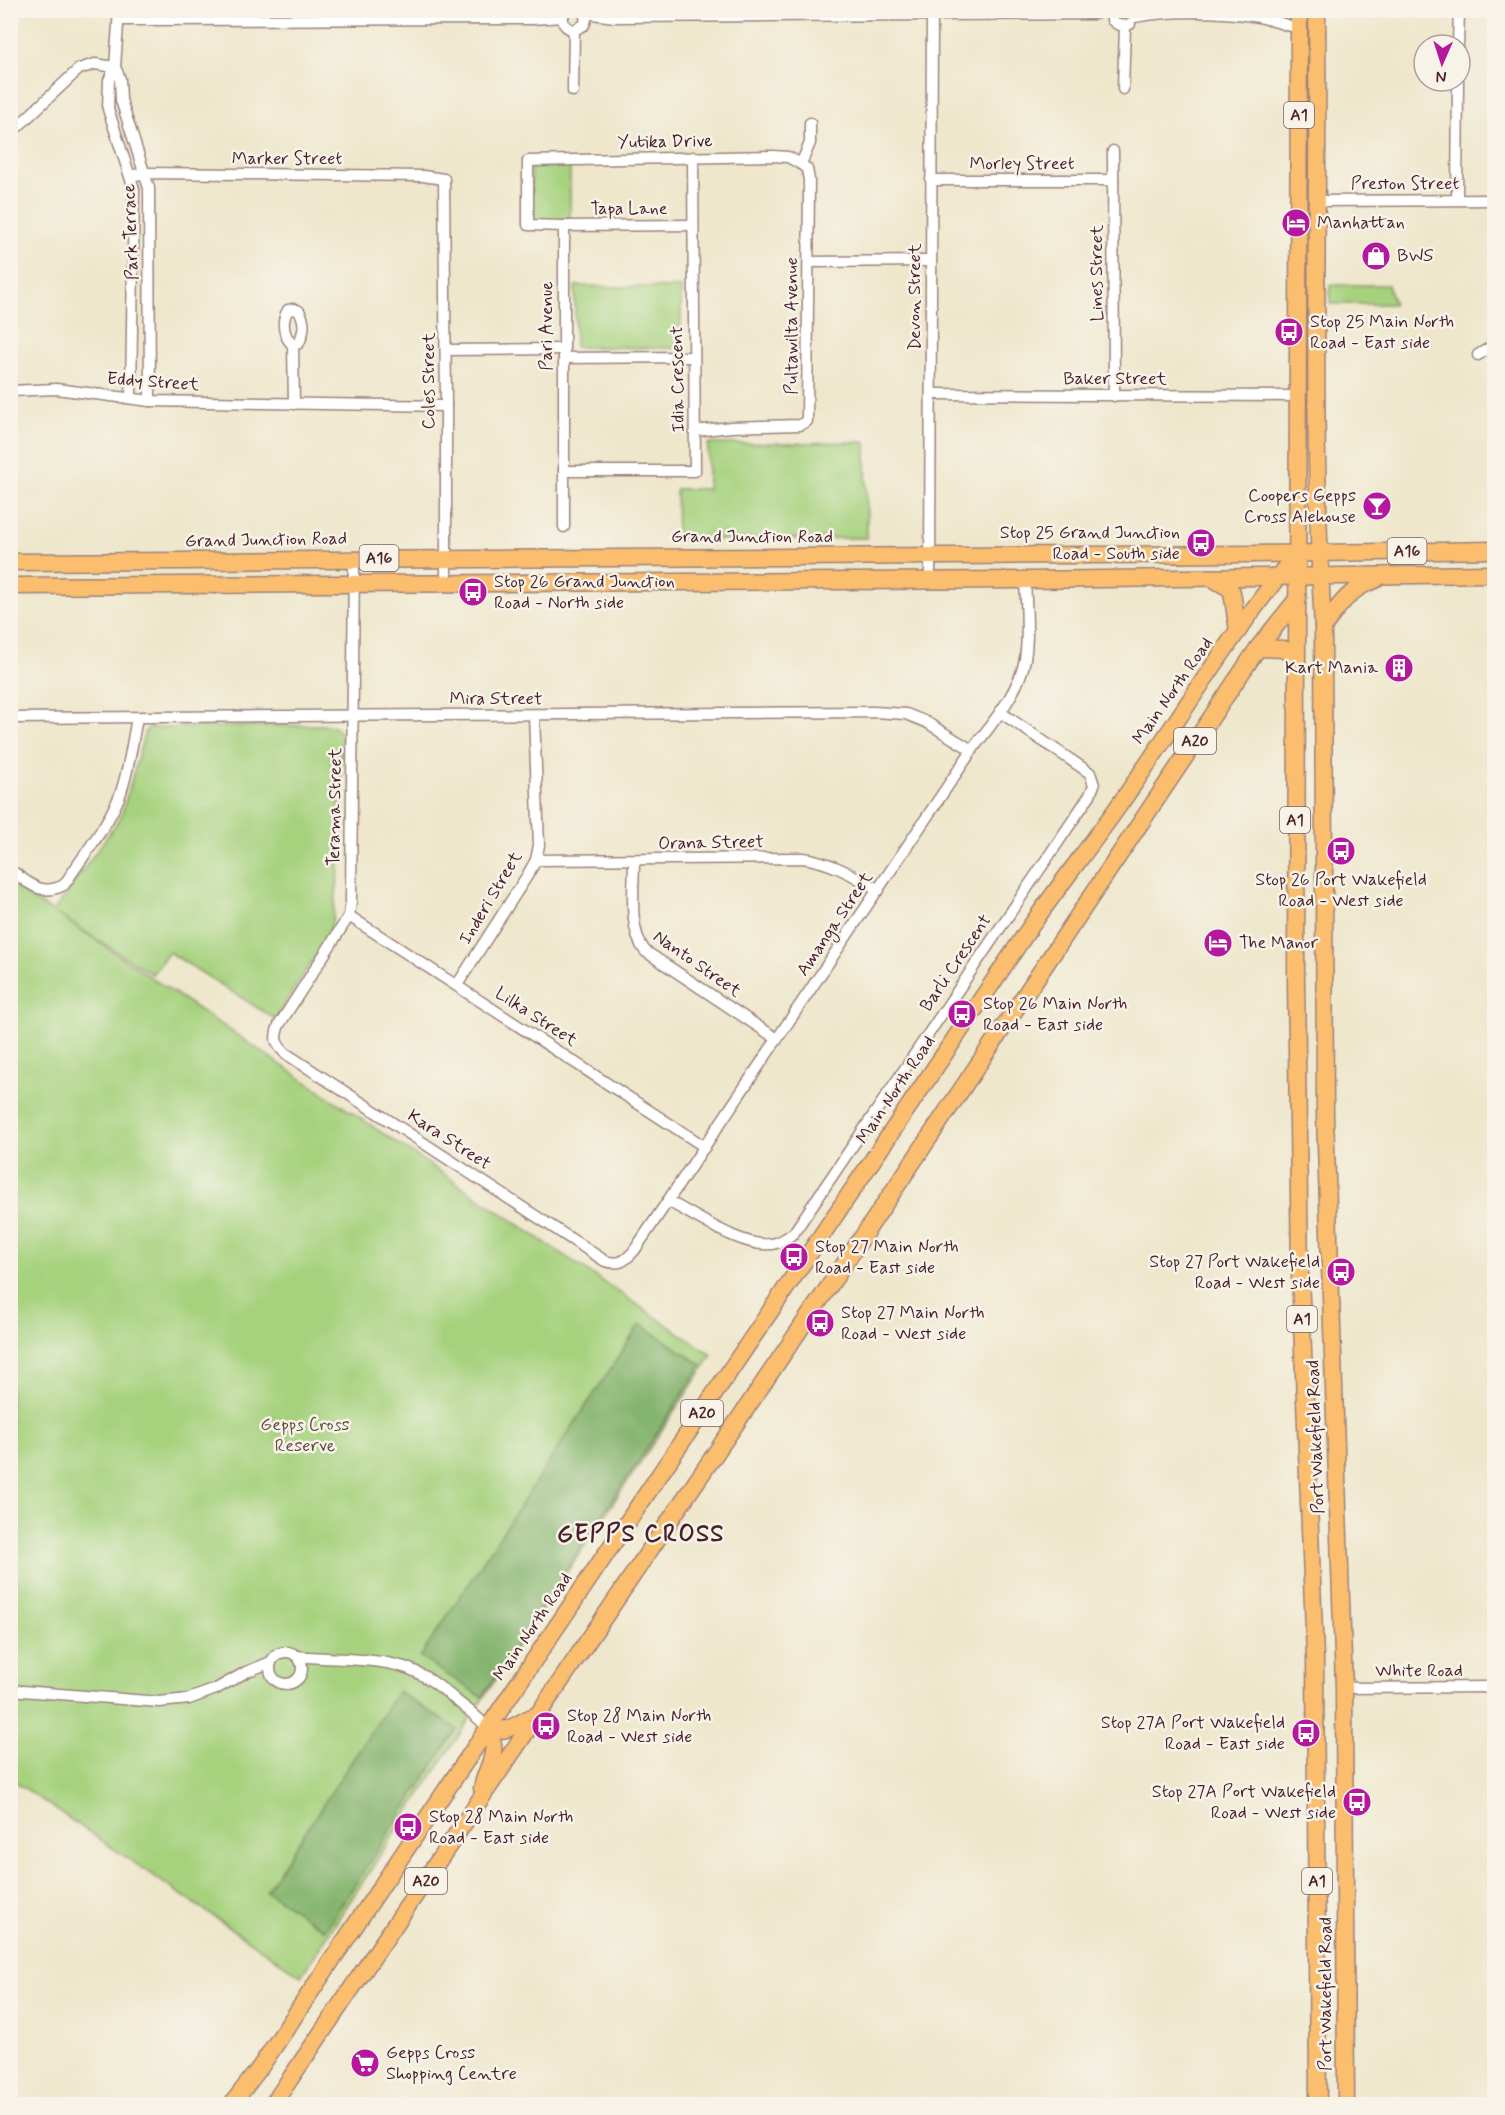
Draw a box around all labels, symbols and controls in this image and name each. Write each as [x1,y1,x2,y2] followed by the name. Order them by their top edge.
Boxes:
[1412,33,1472,93] north arrow
[1435,66,1447,87] text: N
[1284,102,1314,128] road number: A1
[617,129,713,155] street label: Yutika Drive
[232,147,342,171] street label: Marker Street
[970,152,1075,176] street label: Morley Street
[1351,172,1459,196] street label: Preston Street
[117,183,145,281] street label: Park Terrace
[590,197,668,221] street label: Tapa Lane
[1280,207,1312,239] hotel icon: Manhattan
[1317,211,1405,235] place label: Manhattan
[1085,224,1109,321] street label: Lines Street
[1360,240,1392,272] shop icon: BWS
[903,243,927,350] street label: Devon Street
[1397,244,1433,268] place label: BWS
[780,257,804,395] street label: Pultawilta Avenue
[535,281,559,371] street label: Pari Avenue
[1310,310,1454,355] place label: Stop 25 Main North Road - East side
[1273,316,1305,348] bus stop icon: Stop 25 Main North Road - East side
[665,326,691,432] street label: Idia Crescent
[417,332,441,430] street label: Coles Street
[106,367,200,397] street label: Eddy Street
[1063,367,1167,391] street label: Baker Street
[1244,484,1356,529] place label: Coopers Gepps Cross Alehouse
[1361,490,1393,522] bar icon: Coopers Gepps Cross Alehouse
[1000,521,1180,566] place label: Stop 25 Grand Junction Road - South side
[671,525,833,549] street label: Grand Junction Road
[185,527,347,553] street label: Grand Junction Road
[1185,527,1217,559] bus stop icon: Stop 25 Grand Junction Road - South side
[1388,538,1426,564] road number: A16
[360,545,398,571] road number: A16
[494,570,675,615] place label: Stop 26 Grand Junction Road - North side
[457,576,489,608] bus stop icon: Stop 26 Grand Junction Road - North side
[1127,633,1219,749] street label: Main North Road
[1383,652,1415,684] building icon: Kart Mania
[1285,656,1378,680] place label: Kart Mania
[450,687,542,711] street label: Mira Street
[1174,728,1216,754] road number: A20
[322,747,348,866] street label: Terama Street
[1280,807,1310,833] road number: A1
[658,830,764,856] street label: Orana Street
[1325,835,1357,867] bus stop icon: Stop 26 Port Wakefield Road - West side
[454,847,528,949] street label: Inderi Street
[791,867,880,981] street label: Amanga Street
[1255,868,1427,913] place label: Stop 26 Port Wakefield Road - West side
[915,910,997,1016] street label: Barli Crescent
[648,925,746,1003] street label: Nanto Street
[1202,927,1234,959] hotel icon: The Manor
[1239,931,1319,955] place label: The Manor
[490,981,582,1053] street label: Lilka Street
[983,992,1127,1037] place label: Stop 26 Main North Road - East side
[946,998,978,1030] bus stop icon: Stop 26 Main North Road - East side
[851,1031,941,1149] street label: Main North Road
[403,1104,495,1176] street label: Kara Street
[815,1235,959,1280] place label: Stop 27 Main North Road - East side
[778,1241,810,1273] bus stop icon: Stop 27 Main North Road - East side
[1149,1250,1320,1295] place label: Stop 27 Port Wakefield Road - West side
[1325,1256,1357,1288] bus stop icon: Stop 27 Port Wakefield Road - West side
[841,1301,985,1346] place label: Stop 27 Main North Road - West side
[1287,1306,1317,1332] road number: A1
[804,1307,836,1339] bus stop icon: Stop 27 Main North Road - West side
[1301,1360,1331,1514] street label: Port Wakefield Road
[681,1400,723,1426] road number: A20
[260,1413,350,1458] park label: Gepps Cross Reserve
[557,1519,725,1550] district label: GEPPS CROSS
[488,1568,578,1686] street label: Main North Road
[1375,1659,1463,1683] street label: White Road
[567,1704,711,1749] place label: Stop 28 Main North Road - West side
[530,1710,562,1742] bus stop icon: Stop 28 Main North Road - West side
[1101,1711,1285,1756] place label: Stop 27A Port Wakefield Road - East side
[1290,1717,1322,1749] bus stop icon: Stop 27A Port Wakefield Road - East side
[1152,1780,1336,1825] place label: Stop 27A Port Wakefield Road - West side
[1341,1786,1373,1818] bus stop icon: Stop 27A Port Wakefield Road - West side
[429,1805,573,1850] place label: Stop 28 Main North Road - East side
[392,1811,424,1843] bus stop icon: Stop 28 Main North Road - East side
[405,1868,447,1894] road number: A20
[1302,1868,1332,1894] road number: A1
[1314,1917,1338,2071] street label: Port Wakefield Road
[386,2041,517,2086] place label: Gepps Cross Shopping Centre
[349,2047,381,2079] supermarket icon: Gepps Cross Shopping Centre

